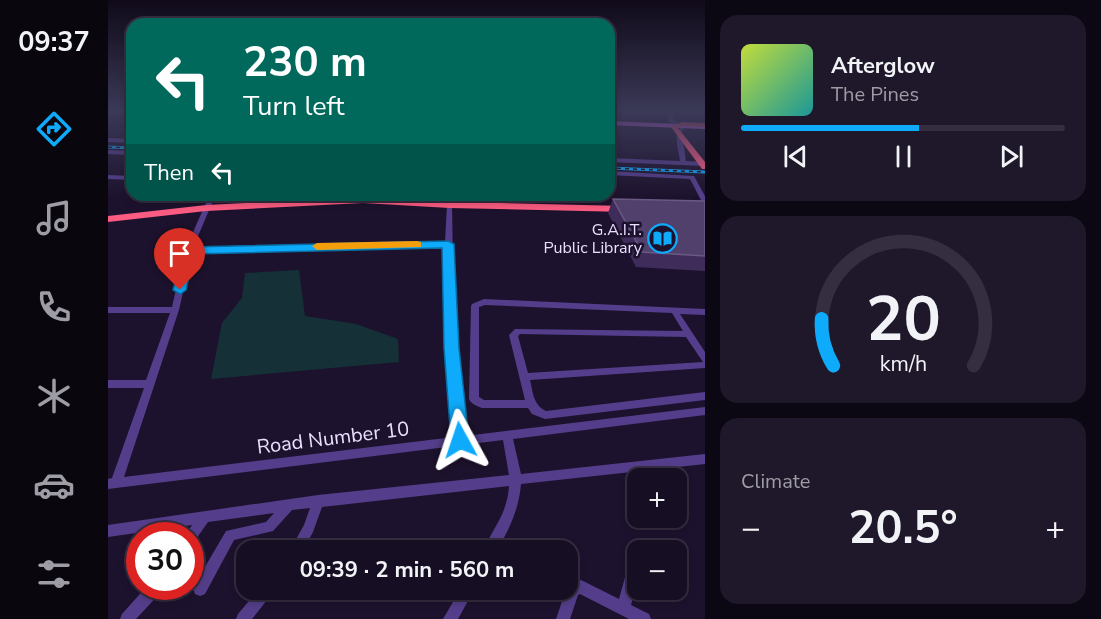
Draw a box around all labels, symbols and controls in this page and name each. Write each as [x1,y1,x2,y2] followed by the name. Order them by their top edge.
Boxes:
[18,24,90,61] text: 09:37
[243,34,367,91] text: 230 m
[144,42,222,120] icon: left
[831,51,935,81] text: Afterglow
[831,81,919,108] text: The Pines
[243,88,344,125] text: Turn left
[33,108,75,150] icon: directions
[779,140,812,173] icon: previous
[887,140,920,173] icon: pause
[995,140,1028,173] icon: next
[206,156,239,189] icon: left
[144,158,194,188] text: Then
[33,197,75,239] icon: music
[543,219,643,259] place label: G.A.I.T. Public Library
[647,223,679,255] library icon: G.A.I.T. Public Library
[154,228,205,290] pin
[163,237,196,270] icon: arrive
[866,278,940,363] text: 20
[33,286,75,328] icon: phone
[879,350,927,380] text: km/h
[33,375,75,417] icon: climate
[428,408,492,472] position arrow
[255,415,411,461] street label: Road Number 10
[33,464,75,506] icon: car
[627,468,687,600] map controls
[627,468,687,528] button: +
[741,468,810,495] text: Climate
[848,498,958,559] text: 20.5°
[741,506,761,551] text: −
[1045,506,1065,551] text: +
[126,522,204,600] speed limit sign: 30
[627,540,687,600] button: −
[33,553,75,595] icon: filters
[300,555,514,585] text: 09:39 · 2 min · 560 m

